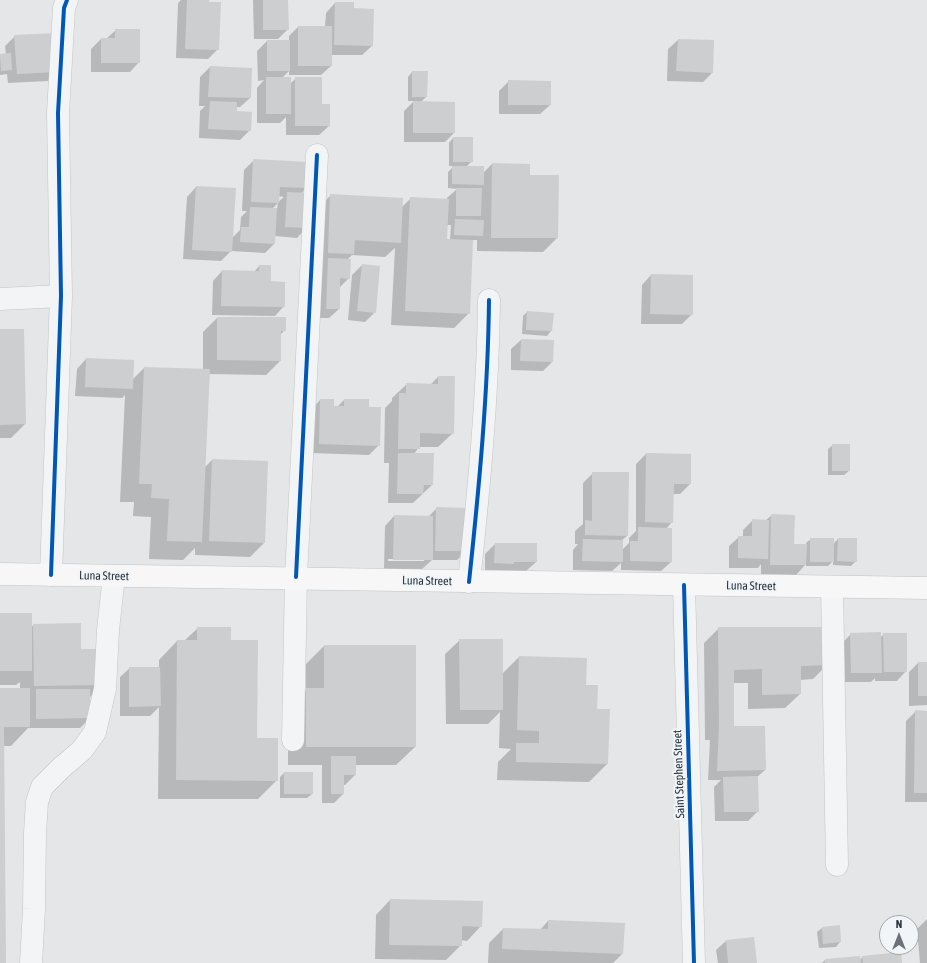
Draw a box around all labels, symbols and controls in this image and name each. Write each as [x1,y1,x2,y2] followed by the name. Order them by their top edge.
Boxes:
[79,568,129,584] street label: Luna Street
[402,573,452,589] street label: Luna Street
[726,578,776,594] street label: Luna Street
[670,729,688,819] street label: Saint Stephen Street
[879,915,919,955] north arrow
[896,918,902,930] text: N

